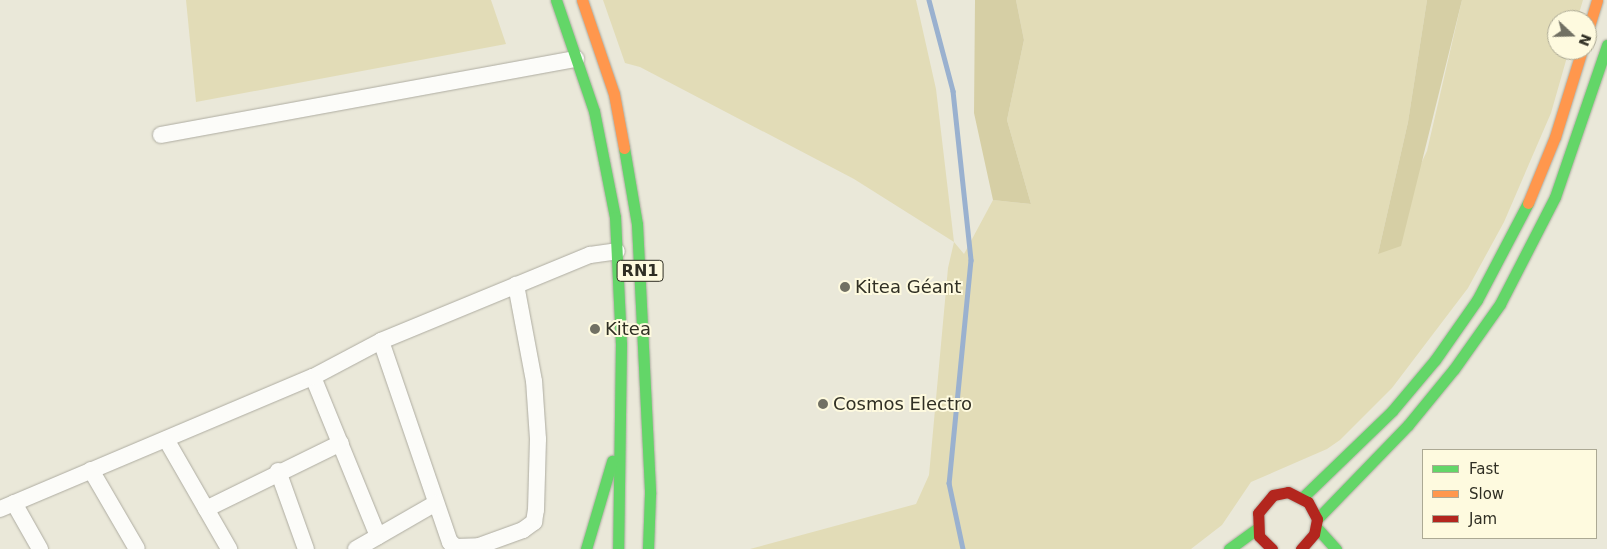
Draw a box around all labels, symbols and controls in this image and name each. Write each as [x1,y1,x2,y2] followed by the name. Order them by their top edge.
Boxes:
[1547,10,1597,60] north arrow
[1576,32,1595,48] text: N
[616,258,664,284] road number: RN1
[855,276,961,298] place label: Kitea Géant
[839,281,851,293] marker: Kitea Géant
[605,318,651,340] place label: Kitea
[589,323,601,335] marker: Kitea
[833,393,972,415] place label: Cosmos Electro
[817,398,829,410] marker: Cosmos Electro
[1422,449,1597,539] legend
[1469,460,1499,478] text: Fast
[1469,485,1504,503] text: Slow
[1469,510,1497,528] text: Jam

